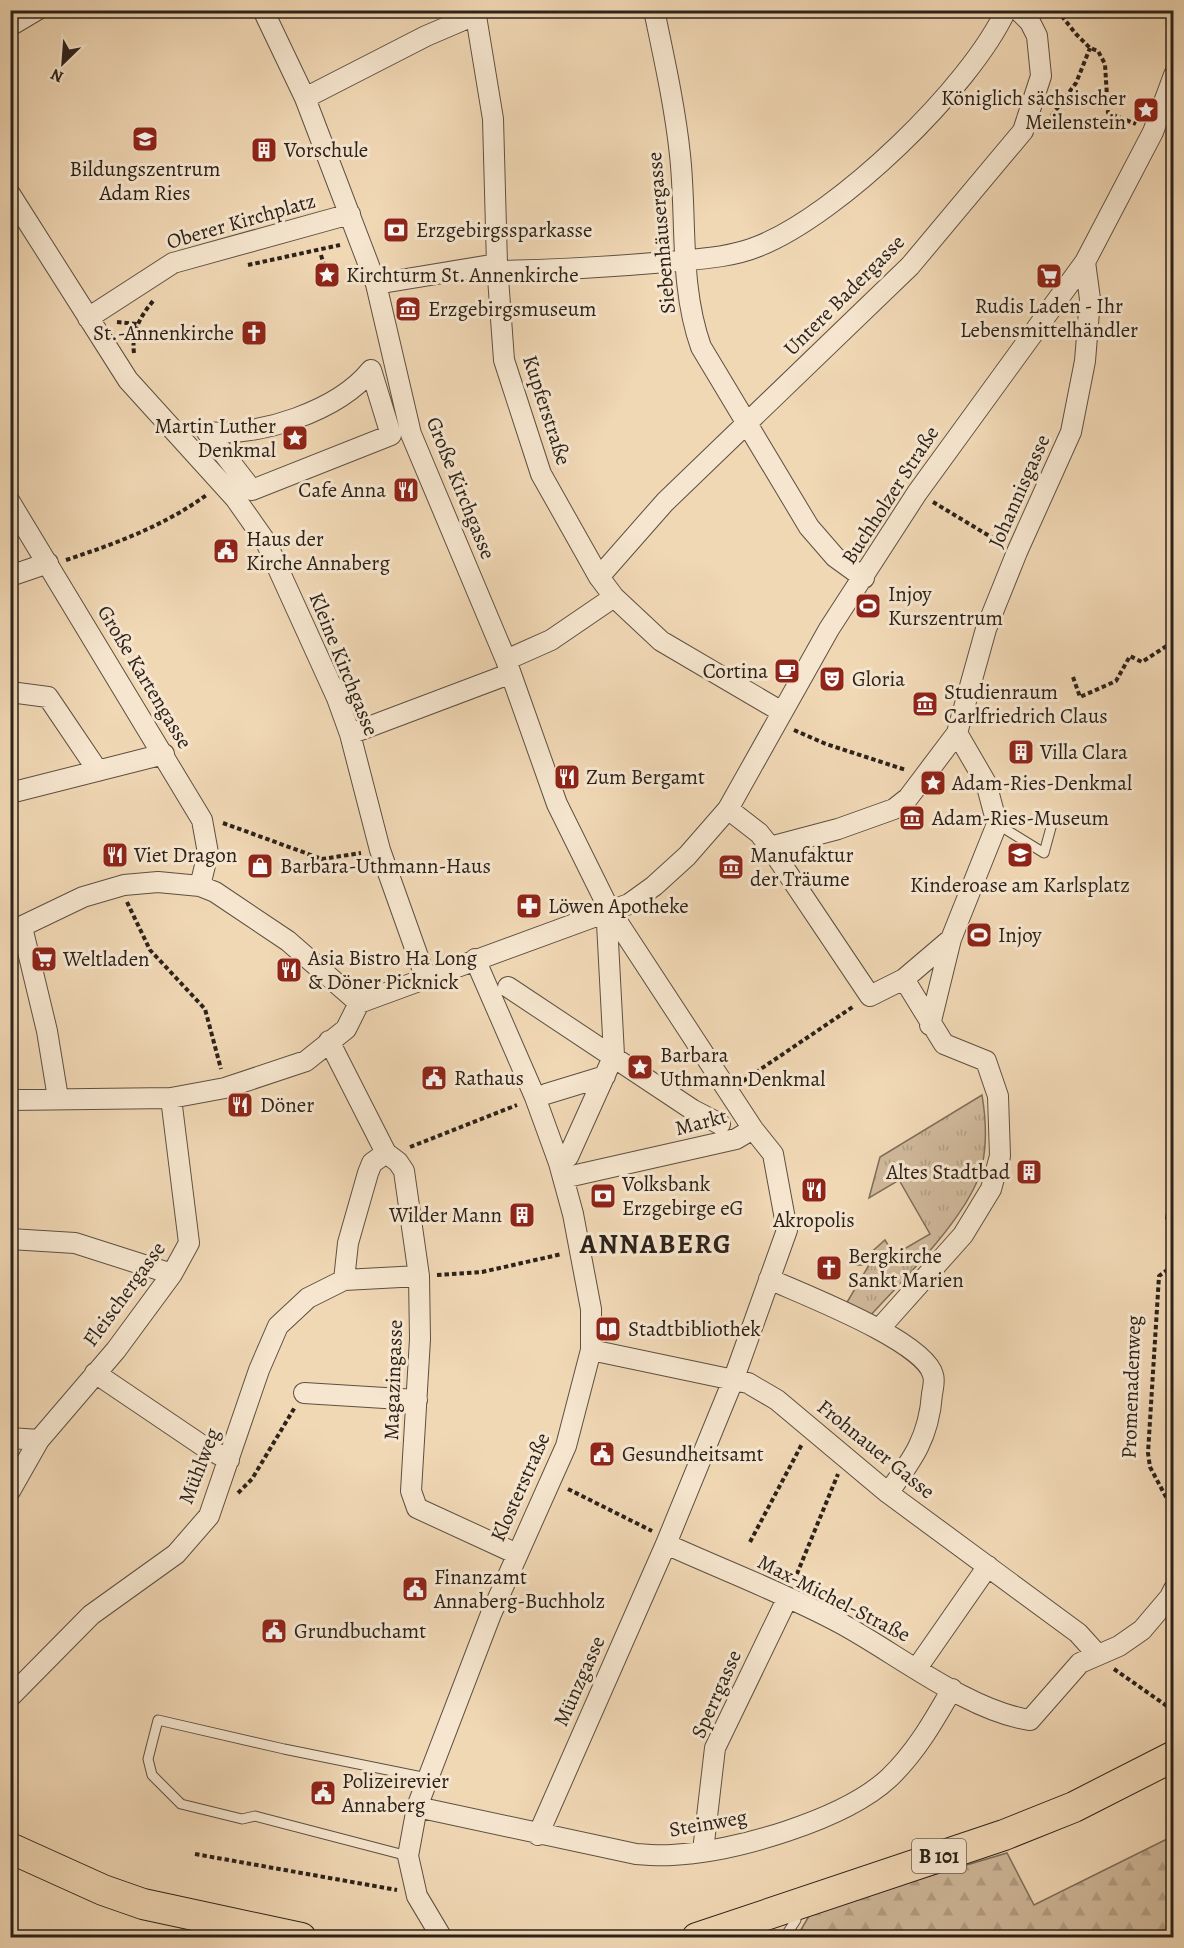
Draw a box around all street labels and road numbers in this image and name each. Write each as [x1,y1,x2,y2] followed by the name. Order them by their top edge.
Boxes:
[640,151,682,315] street label: Siebenhäusergasse
[163,186,319,256] street label: Oberer Kirchplatz
[777,228,911,362] street label: Untere Badergasse
[516,351,578,469] street label: Kupferstraße
[420,413,502,563] street label: Große Kirchgasse
[835,420,945,570] street label: Buchholzer Straße
[982,430,1056,552] street label: Johannisgasse
[303,588,385,740] street label: Kleine Kirchgasse
[91,600,199,754] street label: Große Kartengasse
[672,1102,730,1142] street label: Markt
[76,1236,172,1352] street label: Fleischergasse
[1114,1314,1148,1459] street label: Promenadenweg
[377,1319,409,1441] street label: Magazingasse
[811,1393,941,1505] street label: Frohnauer Gasse
[172,1424,226,1508] street label: Mühlweg
[484,1428,556,1546] street label: Klosterstraße
[753,1547,915,1649] street label: Max-Michel-Straße
[547,1631,611,1731] street label: Münzgasse
[684,1645,748,1743] street label: Sperrgasse
[667,1802,750,1844] street label: Steinweg
[912,1839,966,1873] road number: B 101

